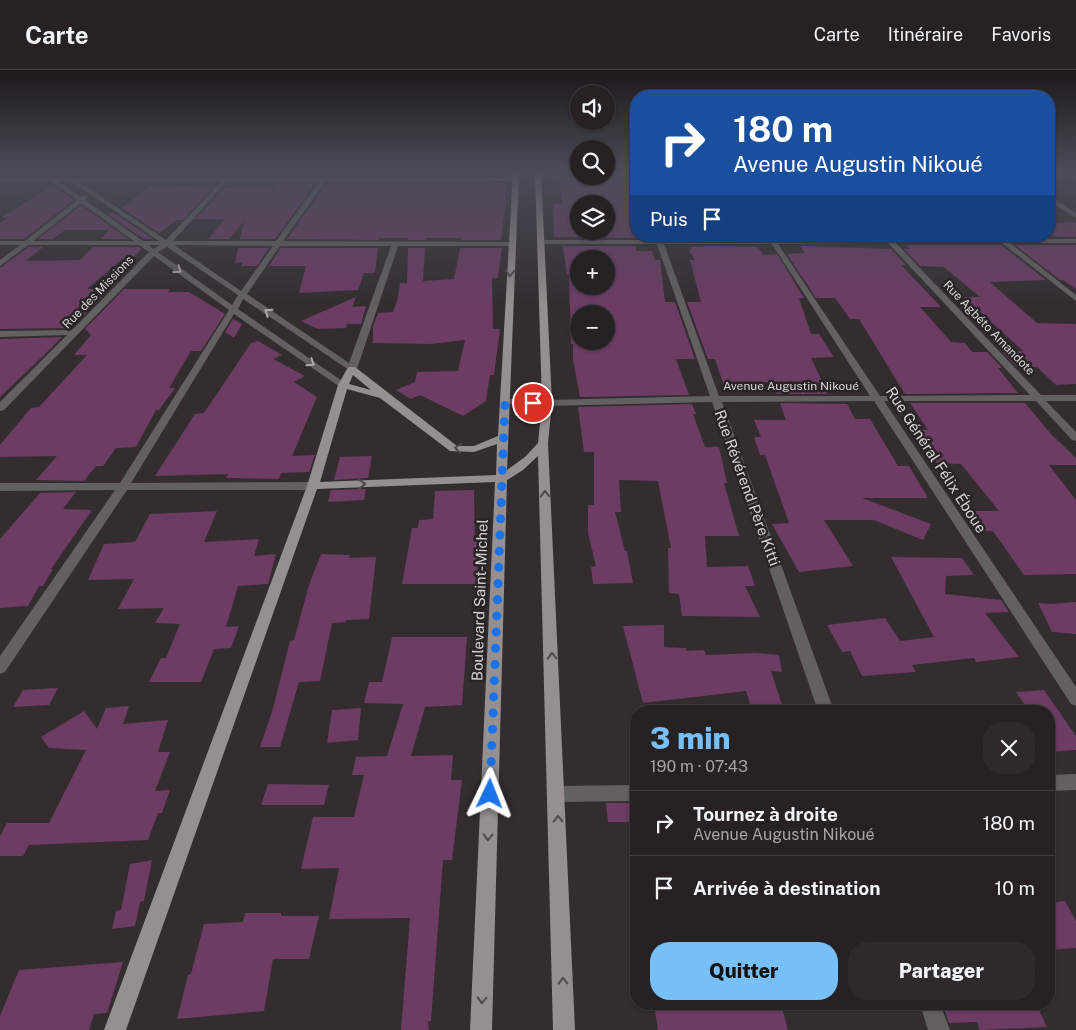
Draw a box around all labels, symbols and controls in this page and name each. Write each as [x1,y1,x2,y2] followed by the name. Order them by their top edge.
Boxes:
[25,21,89,49] text: Carte
[814,24,860,45] text: Carte
[888,24,963,45] text: Itinéraire
[991,24,1051,45] text: Favoris
[570,85,615,350] map controls
[570,85,615,130] button: sound
[733,109,833,150] text: 180 m
[650,110,715,175] icon: right
[570,140,615,185] button: search
[733,151,983,177] text: Avenue Augustin Nikoué
[570,195,615,240] button: layers
[698,205,726,233] icon: arrive
[650,208,688,230] text: Puis
[570,250,615,295] button: +
[60,253,136,331] street label: Rue des Missions
[172,264,182,273] one-way arrow
[505,269,516,277] one-way arrow
[940,278,1038,378] street label: Rue Agbéto Amandote
[570,305,615,350] button: −
[264,309,273,318] one-way arrow
[305,357,315,366] one-way arrow
[723,379,859,393] street label: Avenue Augustin Nikoué
[512,382,554,424] pin
[883,384,990,536] street label: Rue Général Félix Éboue
[519,389,547,417] icon: arrive
[711,408,784,568] street label: Rue Révérend Père Kitti
[454,444,463,454] one-way arrow
[358,479,366,489] one-way arrow
[540,490,550,498] one-way arrow
[468,519,491,681] street label: Boulevard Saint-Michel
[546,652,557,660] one-way arrow
[650,720,731,756] text: 3 min
[983,722,1035,774] button: close
[650,757,748,776] text: 190 m · 07:43
[463,767,515,819] position arrow
[693,803,838,825] text: Tournez à droite
[650,809,678,837] icon: right
[982,812,1035,834] text: 180 m
[553,815,563,822] one-way arrow
[693,825,875,844] text: Avenue Augustin Nikoué
[483,834,493,842] one-way arrow
[650,874,678,902] icon: arrive
[693,877,881,899] text: Arrivée à destination
[995,877,1035,899] text: 10 m
[650,942,838,1000] button: Quitter
[848,942,1035,1000] button: Partager
[557,977,568,985] one-way arrow
[477,996,488,1004] one-way arrow

